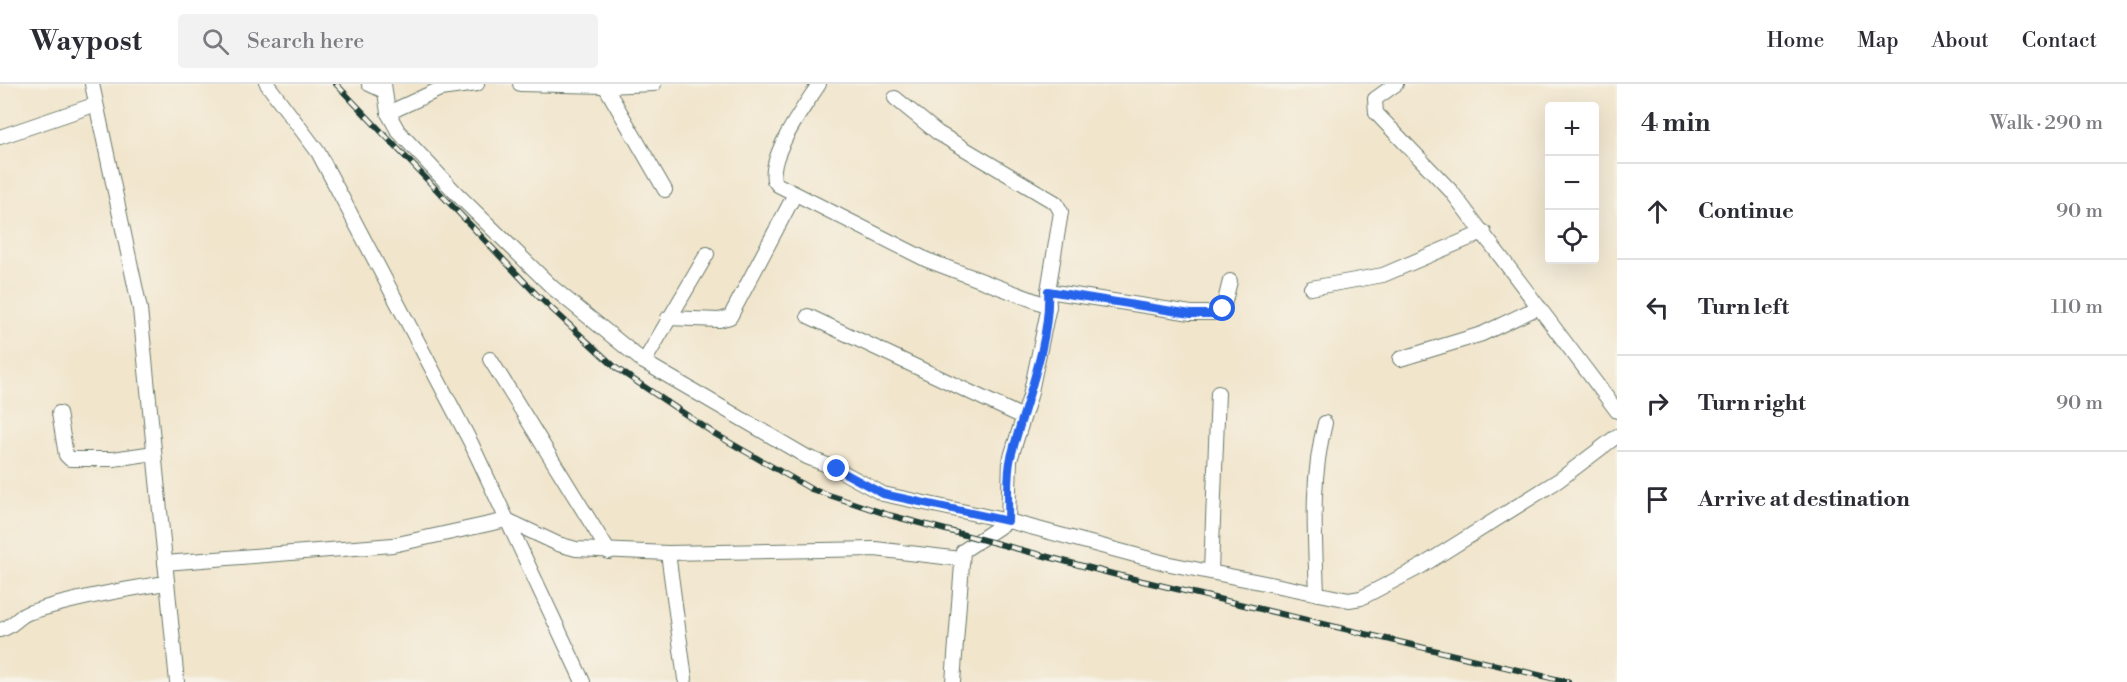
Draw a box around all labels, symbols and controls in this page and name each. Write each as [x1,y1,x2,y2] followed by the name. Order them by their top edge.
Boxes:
[178,14,598,68] search box
[30,24,142,59] text: Waypost
[199,25,232,58] icon: search
[247,28,364,55] text: Search here
[1767,28,1824,54] text: Home
[1857,28,1899,54] text: Map
[1932,28,1989,54] text: About
[2022,28,2097,54] text: Contact
[1545,102,1599,264] map controls
[1545,102,1599,156] button: +
[1641,107,1711,139] text: 4 min
[1990,111,2103,136] text: Walk · 290 m
[1545,156,1599,210] button: −
[1641,195,1674,228] icon: ahead
[1698,198,1794,225] text: Continue
[2056,199,2103,224] text: 90 m
[1545,210,1599,264] button: locate
[1641,291,1674,324] icon: left
[1698,294,1789,321] text: Turn left
[1209,295,1235,321] route start
[2051,295,2103,320] text: 110 m
[1641,387,1674,420] icon: right
[1698,390,1806,417] text: Turn right
[2056,391,2103,416] text: 90 m
[823,455,849,481] route end
[1641,483,1674,516] icon: arrive
[1698,486,1910,513] text: Arrive at destination

